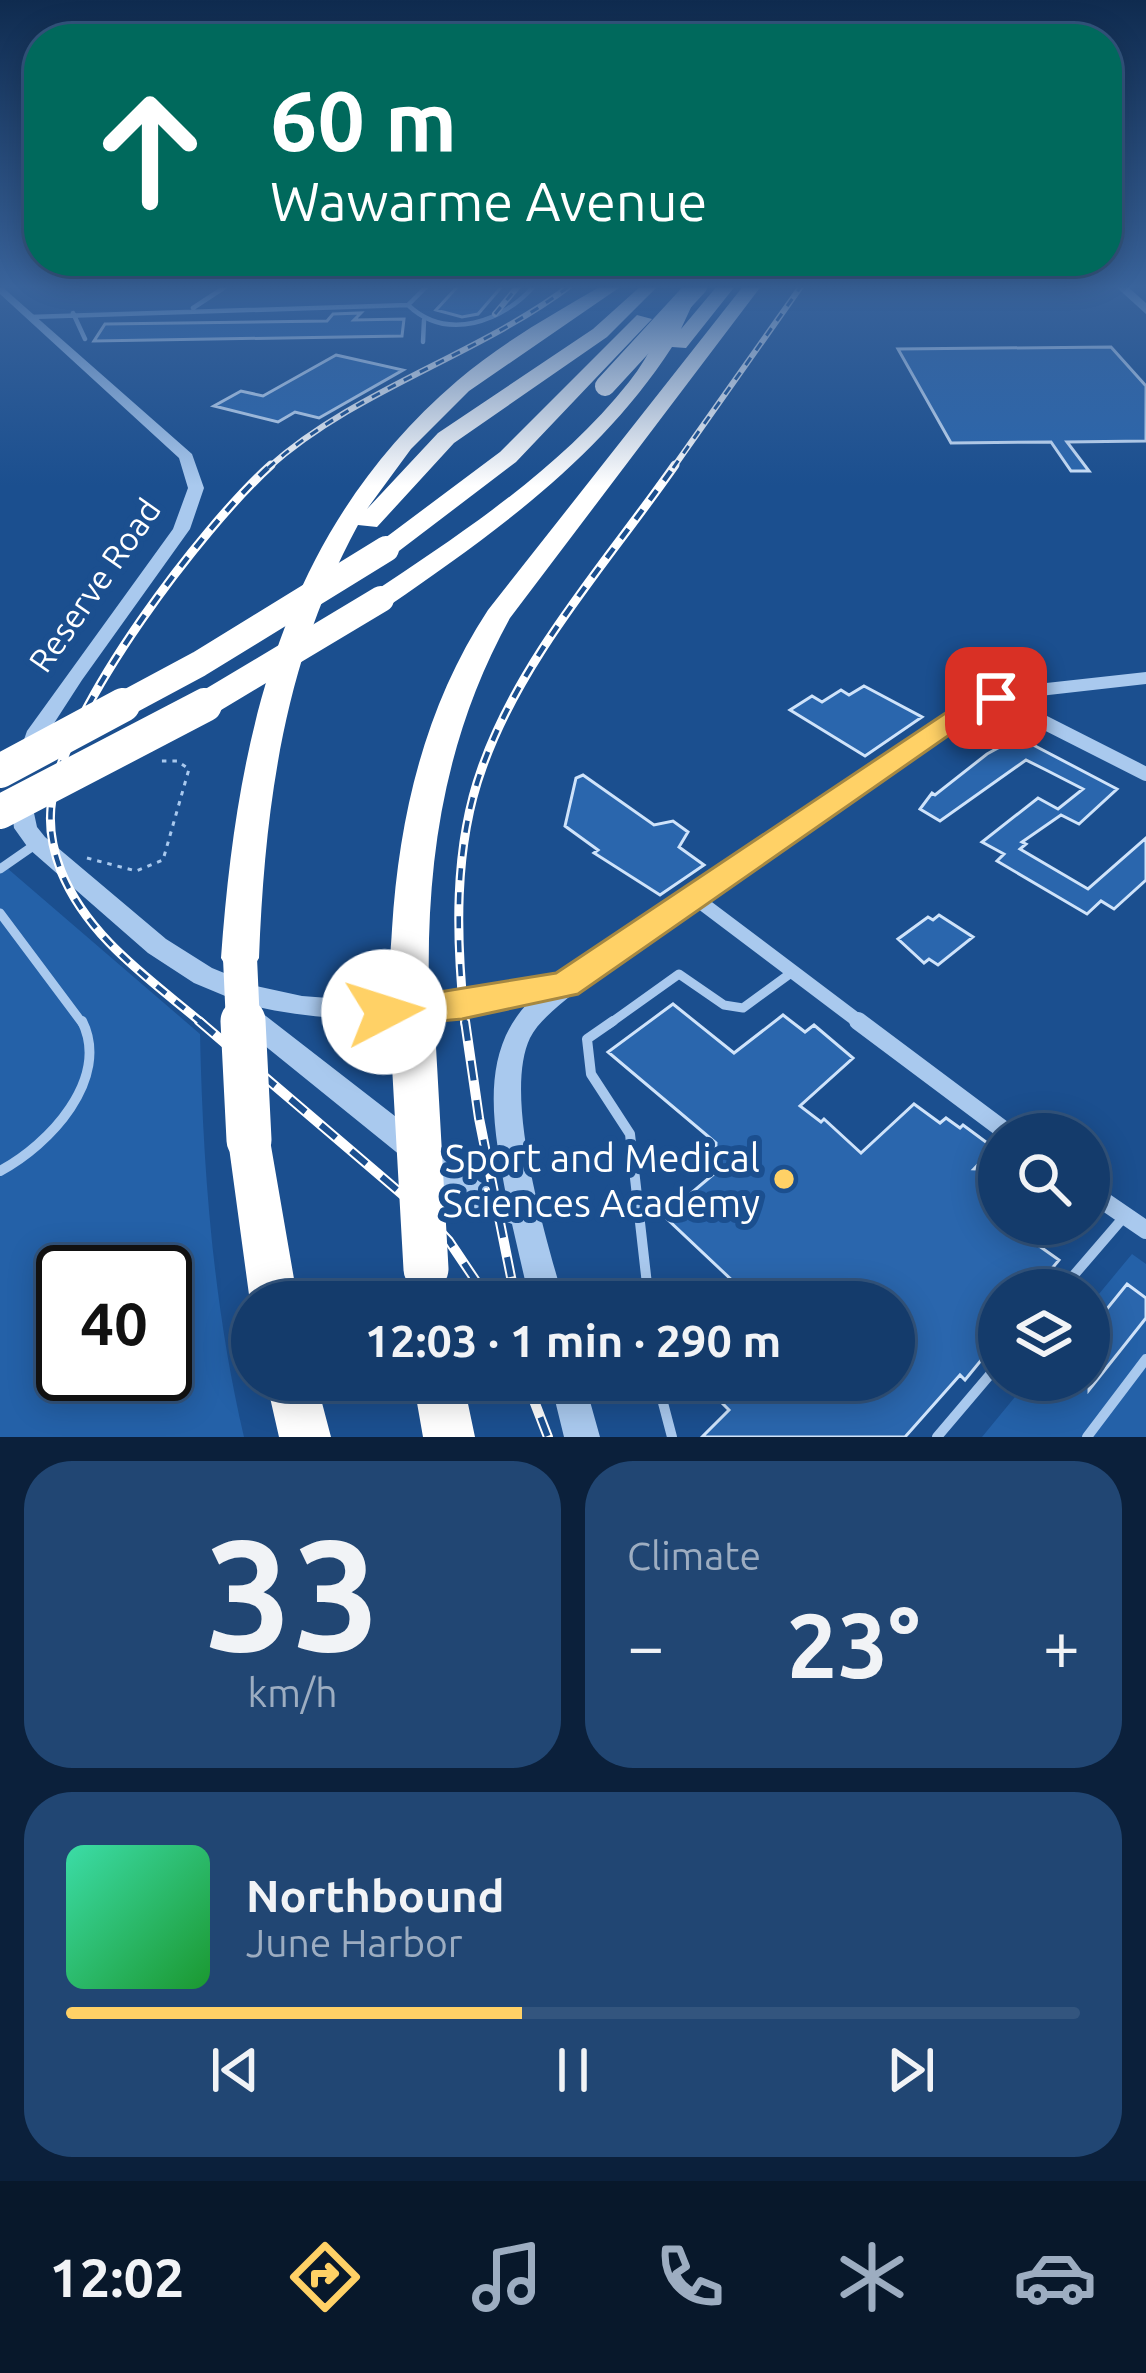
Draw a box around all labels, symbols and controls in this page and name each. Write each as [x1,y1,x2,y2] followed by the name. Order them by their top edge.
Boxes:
[72,72,228,228] icon: ahead
[270,73,457,167] text: 60 m
[270,171,707,231] text: Wawarme Avenue
[21,492,167,678] street label: Reserve Road
[945,647,1047,749] pin
[963,665,1029,731] icon: arrive
[321,949,447,1075] position arrow
[978,1113,1110,1401] map controls
[978,1113,1110,1245] button: search
[443,1136,760,1224] place label: Sport and Medical Sciences Academy
[771,1166,797,1192] marker: Sport and Medical Sciences Academy
[36,1245,192,1401] speed limit sign: 40
[978,1269,1110,1401] button: layers
[365,1315,781,1366] text: 12:03 · 1 min · 290 m
[205,1506,380,1680] text: 33
[627,1534,761,1577] text: Climate
[787,1594,920,1695] text: 23°
[627,1608,664,1682] text: −
[1043,1608,1080,1682] text: +
[247,1671,338,1714] text: km/h
[246,1870,505,1921] text: Northbound
[246,1921,463,1964] text: June Harbor
[202,2037,268,2103] icon: previous
[540,2037,606,2103] icon: pause
[878,2037,944,2103] icon: next
[283,2235,367,2319] icon: directions
[465,2235,549,2319] icon: music
[648,2235,732,2319] icon: phone
[830,2235,914,2319] icon: climate
[1013,2235,1097,2319] icon: car
[49,2247,184,2307] text: 12:02

